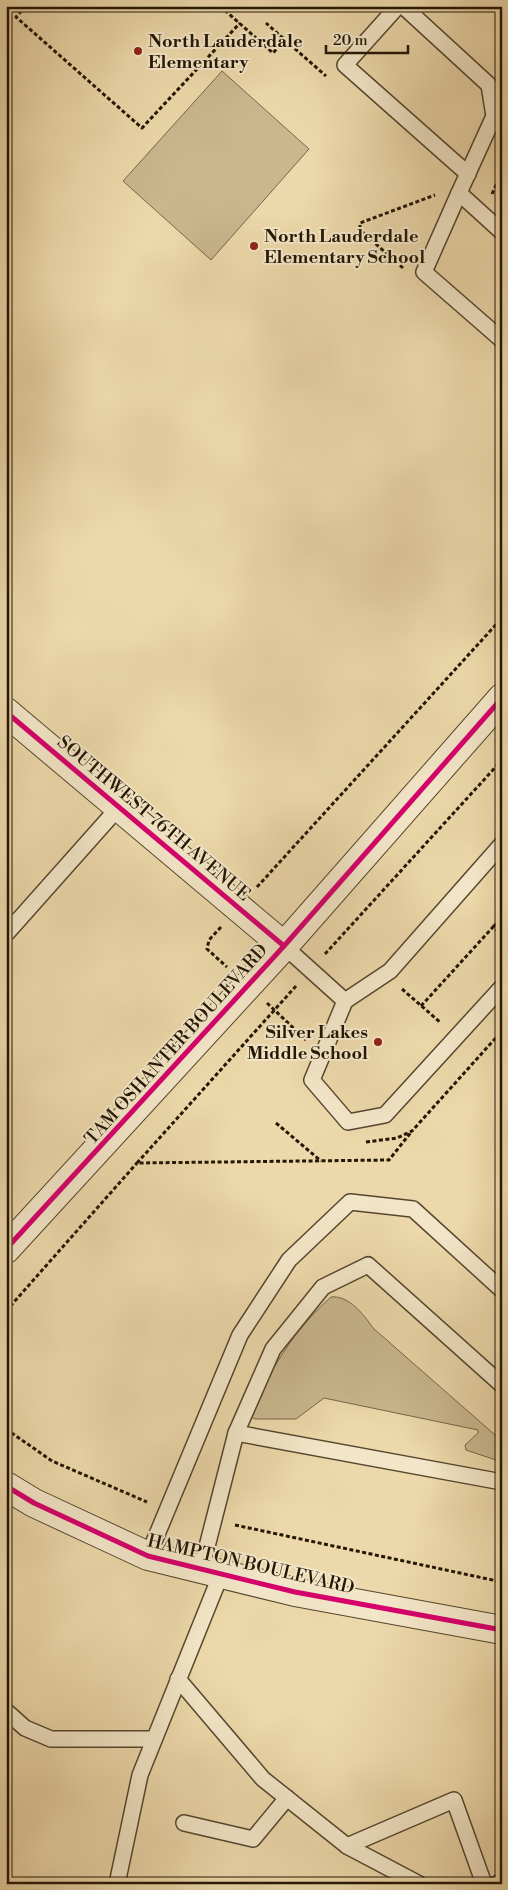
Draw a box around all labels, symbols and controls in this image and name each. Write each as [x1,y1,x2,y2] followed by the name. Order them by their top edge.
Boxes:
[326,22,408,54] scale bar
[148,30,303,74] place label: North Lauderdale Elementary
[333,31,368,50] text: 20 m
[132,45,144,57] marker: North Lauderdale Elementary
[264,225,425,269] place label: North Lauderdale Elementary School
[248,240,260,252] marker: North Lauderdale Elementary School
[52,731,255,906] street label: SOUTHWEST 76TH AVENUE
[80,939,273,1150] street label: TAM OSHANTER BOULEVARD
[247,1021,368,1065] place label: Silver Lakes Middle School
[372,1036,384,1048] marker: Silver Lakes Middle School
[145,1529,357,1600] street label: HAMPTON BOULEVARD

